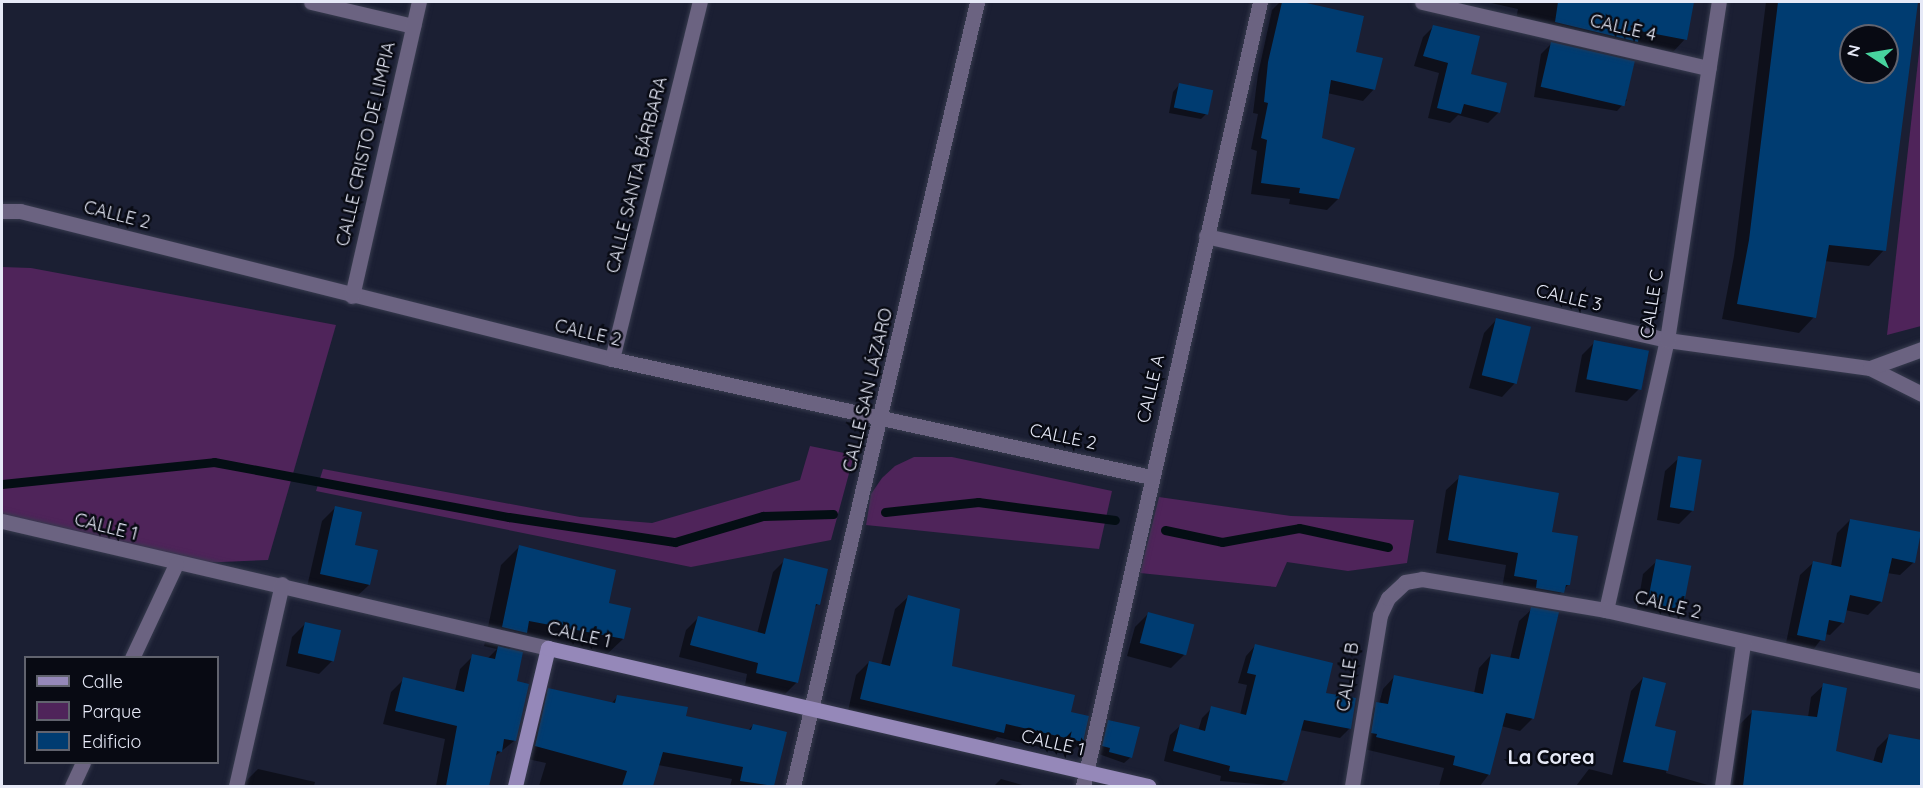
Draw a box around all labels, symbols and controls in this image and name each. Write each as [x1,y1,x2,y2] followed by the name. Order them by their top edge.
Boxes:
[1588,10,1658,46] street label: CALLE 4
[1839,24,1899,84] north arrow
[332,40,400,248] street label: CALLE CRISTO DE LIMPIA
[1842,43,1864,59] text: N
[602,75,672,275] street label: CALLE SANTA BÁRBARA
[82,196,152,234] street label: CALLE 2
[1636,268,1668,340] street label: CALLE C
[1534,280,1604,316] street label: CALLE 3
[839,306,897,474] street label: CALLE SAN LÁZARO
[553,315,623,351] street label: CALLE 2
[1133,353,1169,425] street label: CALLE A
[1028,419,1098,455] street label: CALLE 2
[72,509,140,545] street label: CALLE 1
[1633,586,1703,624] street label: CALLE 2
[545,617,613,653] street label: CALLE 1
[1332,641,1364,713] street label: CALLE B
[24,656,219,764] legend
[82,670,123,693] text: Calle
[82,700,141,723] text: Parque
[1019,725,1087,761] street label: CALLE 1
[82,730,141,753] text: Edificio
[1507,744,1595,768] district label: La Corea

